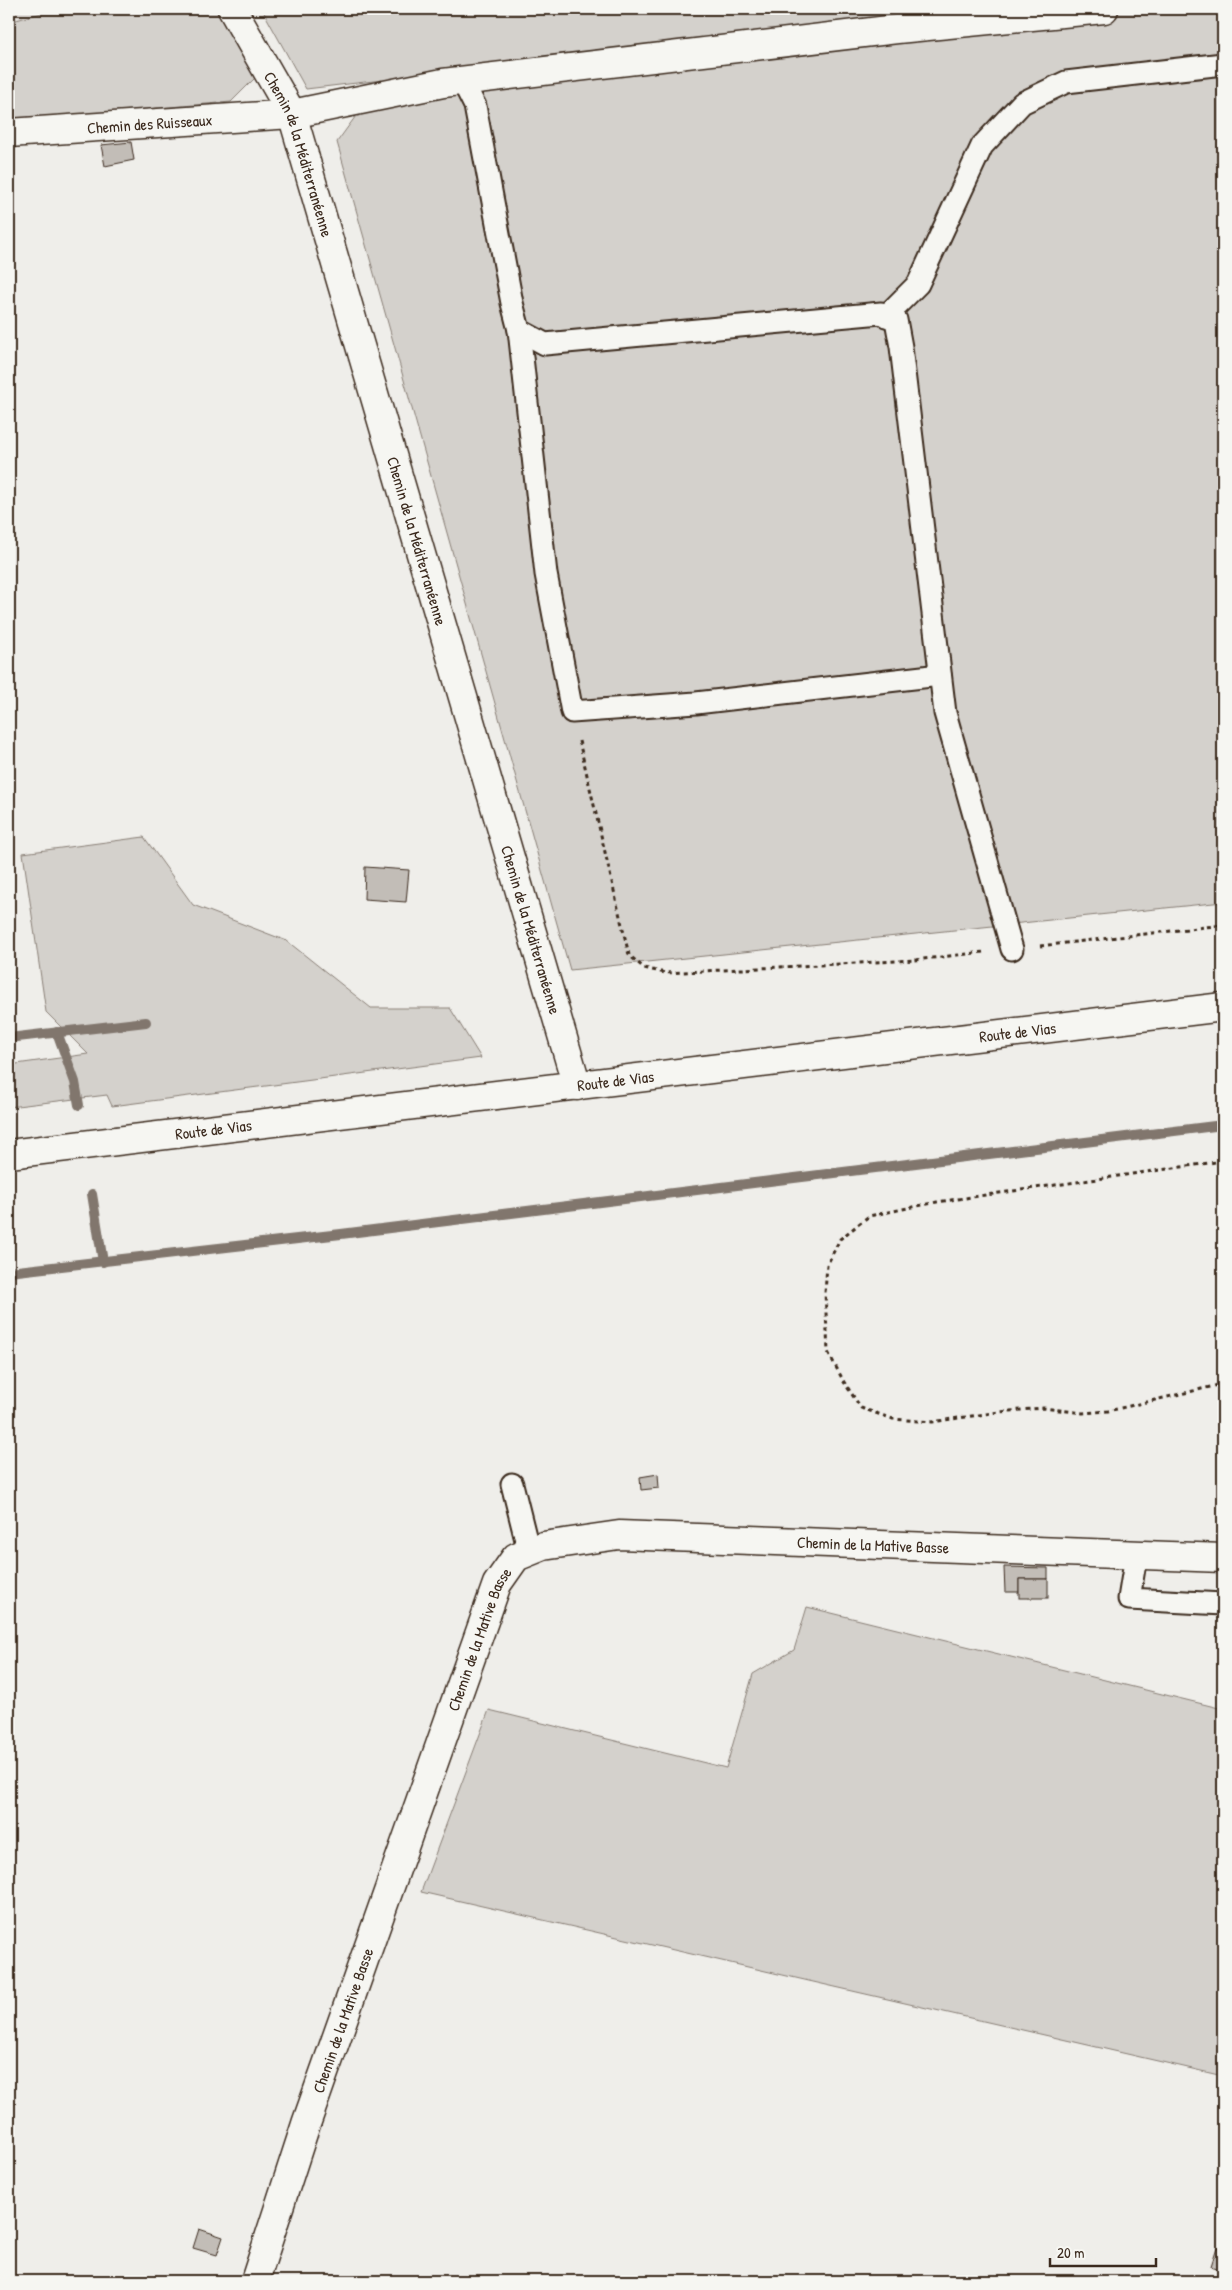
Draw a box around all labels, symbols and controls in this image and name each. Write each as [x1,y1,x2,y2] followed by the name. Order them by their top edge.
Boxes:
[259,67,339,240] street label: Chemin de la Méditerranéenne
[86,108,213,139] street label: Chemin des Ruisseaux
[382,454,453,629] street label: Chemin de la Méditerranéenne
[496,843,567,1017] street label: Chemin de la Méditerranéenne
[978,1016,1057,1047] street label: Route de Vias
[576,1065,655,1096] street label: Route de Vias
[174,1114,253,1145] street label: Route de Vias
[796,1531,950,1559] street label: Chemin de la Mative Basse
[442,1562,517,1714] street label: Chemin de la Mative Basse
[307,1944,379,2096] street label: Chemin de la Mative Basse
[1050,2235,1156,2267] scale bar
[1057,2242,1084,2263] text: 20 m

